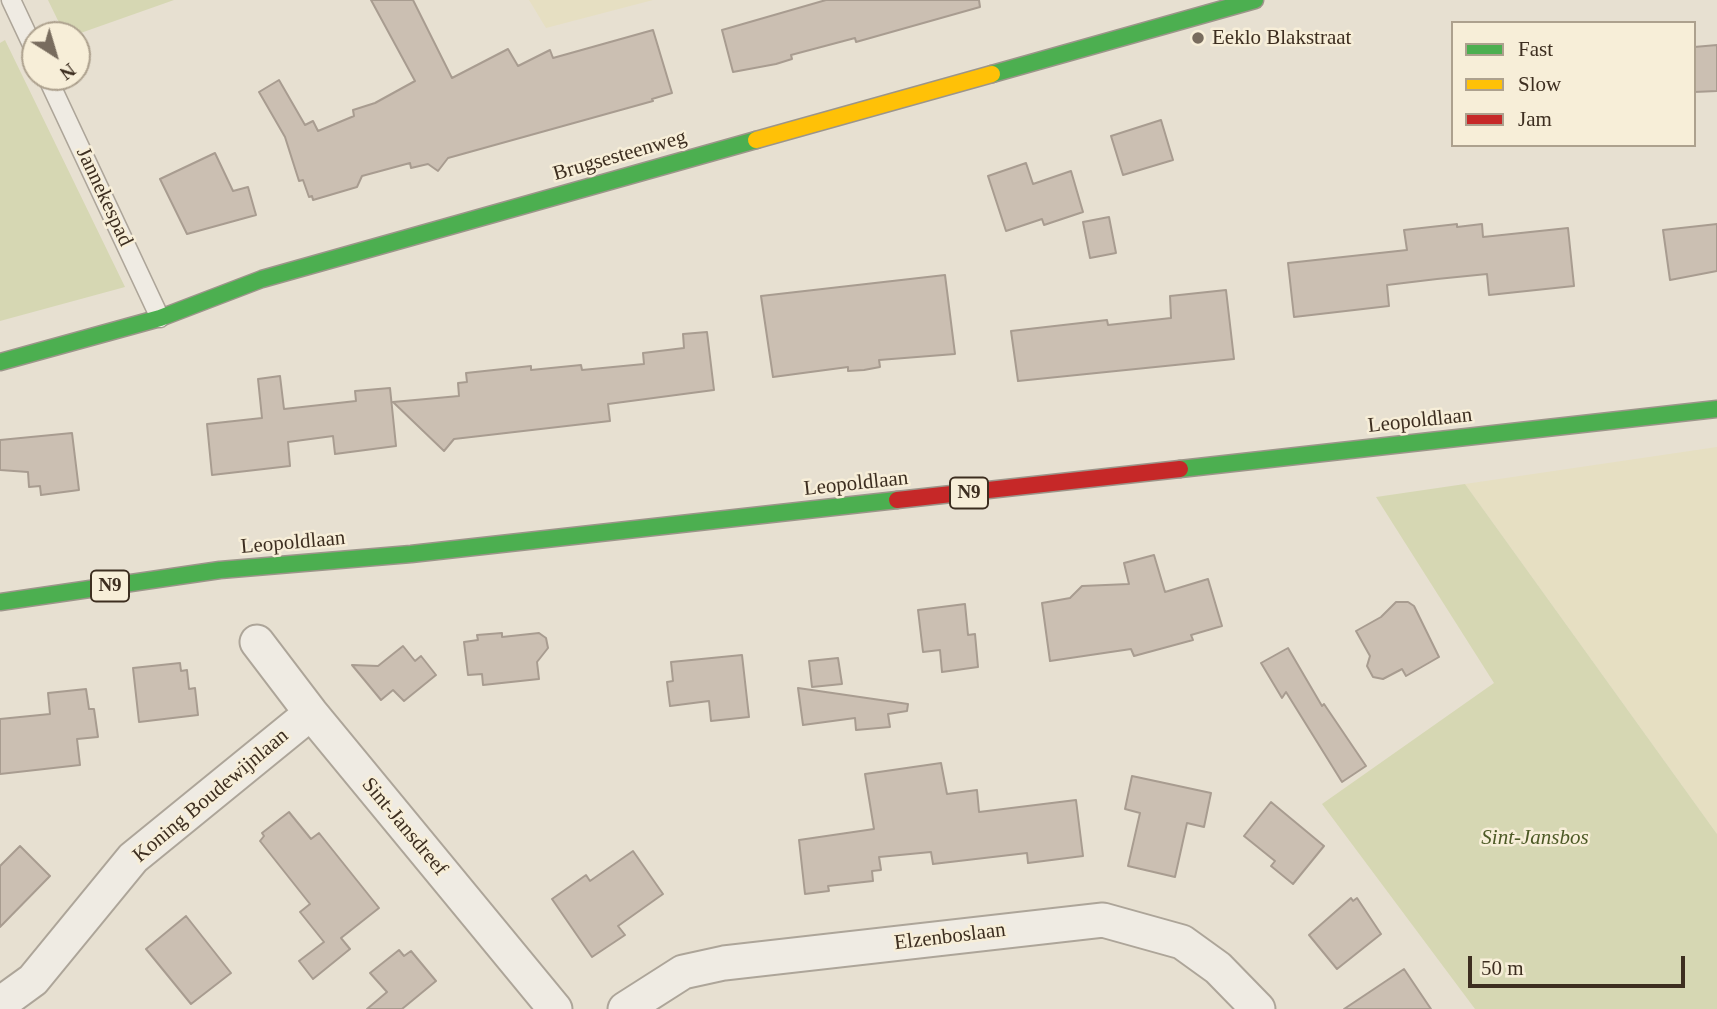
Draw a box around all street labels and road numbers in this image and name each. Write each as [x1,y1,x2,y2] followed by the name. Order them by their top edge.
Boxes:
[550,125,690,187] street label: Brugsesteenweg
[70,144,138,250] street label: Jannekespad
[1366,403,1474,439] street label: Leopoldlaan
[802,466,910,502] street label: Leopoldlaan
[950,478,988,508] road number: N9
[240,526,346,560] street label: Leopoldlaan
[91,570,129,601] road number: N9
[128,724,294,868] street label: Koning Boudewijnlaan
[356,773,452,881] street label: Sint-Jansdreef
[893,918,1007,956] street label: Elzenboslaan

